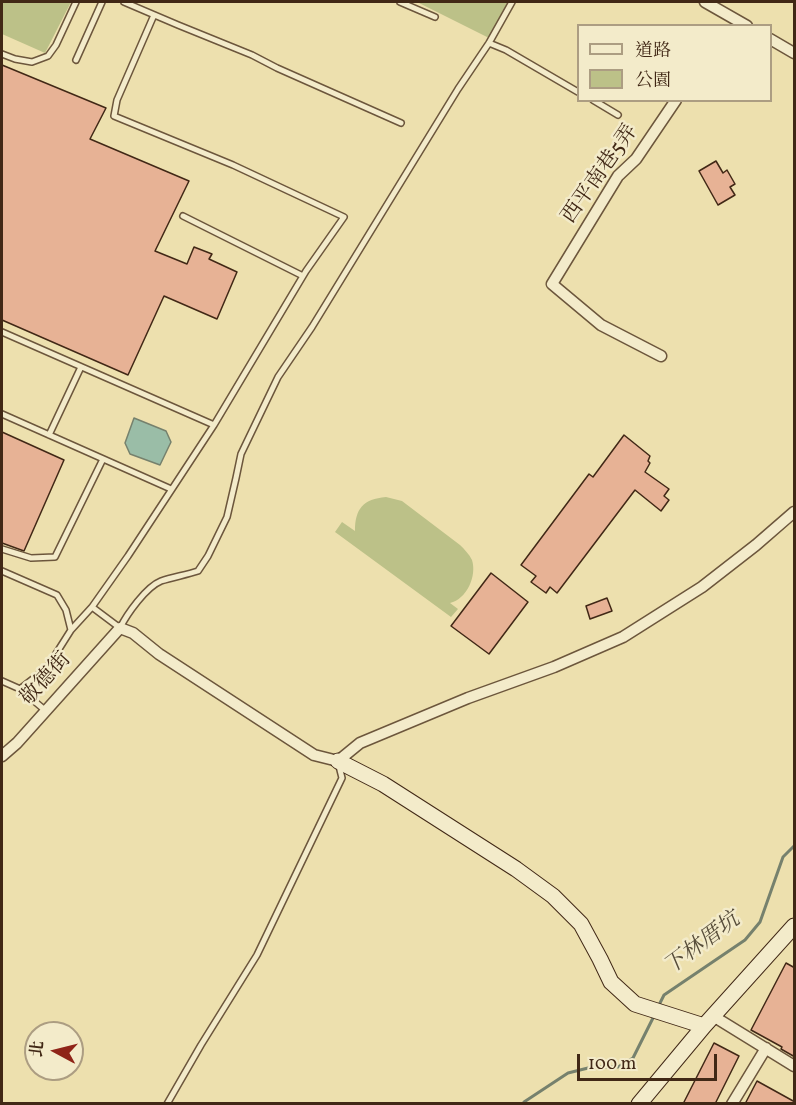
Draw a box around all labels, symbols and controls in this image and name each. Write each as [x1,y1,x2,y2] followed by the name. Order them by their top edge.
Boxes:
[577,24,772,102] legend
[635,39,671,64] text: 道路
[635,69,671,94] text: 公園
[558,121,644,229] street label: 西平南巷5弄
[17,648,77,712] street label: 敬德街
[660,908,746,982] water label: 下林厝坑
[24,1021,84,1081] north arrow
[26,1040,50,1058] text: 北
[580,1042,720,1080] scale bar
[588,1052,637,1077] text: 100 m

